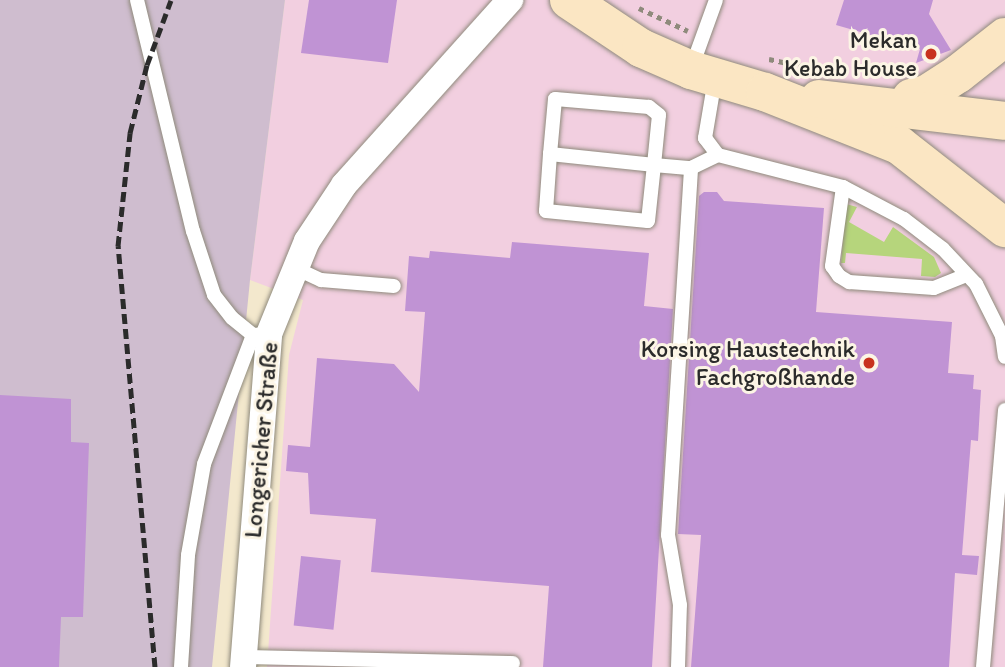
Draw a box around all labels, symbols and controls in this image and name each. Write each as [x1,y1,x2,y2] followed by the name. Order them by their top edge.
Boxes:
[784,26,917,82] place label: Mekan Kebab House
[923,46,939,62] marker: Mekan Kebab House
[641,335,855,391] place label: Korsing Haustechnik Fachgroßhande
[238,340,284,540] street label: Longericher Straße
[861,355,877,371] marker: Korsing Haustechnik Fachgroßhande

